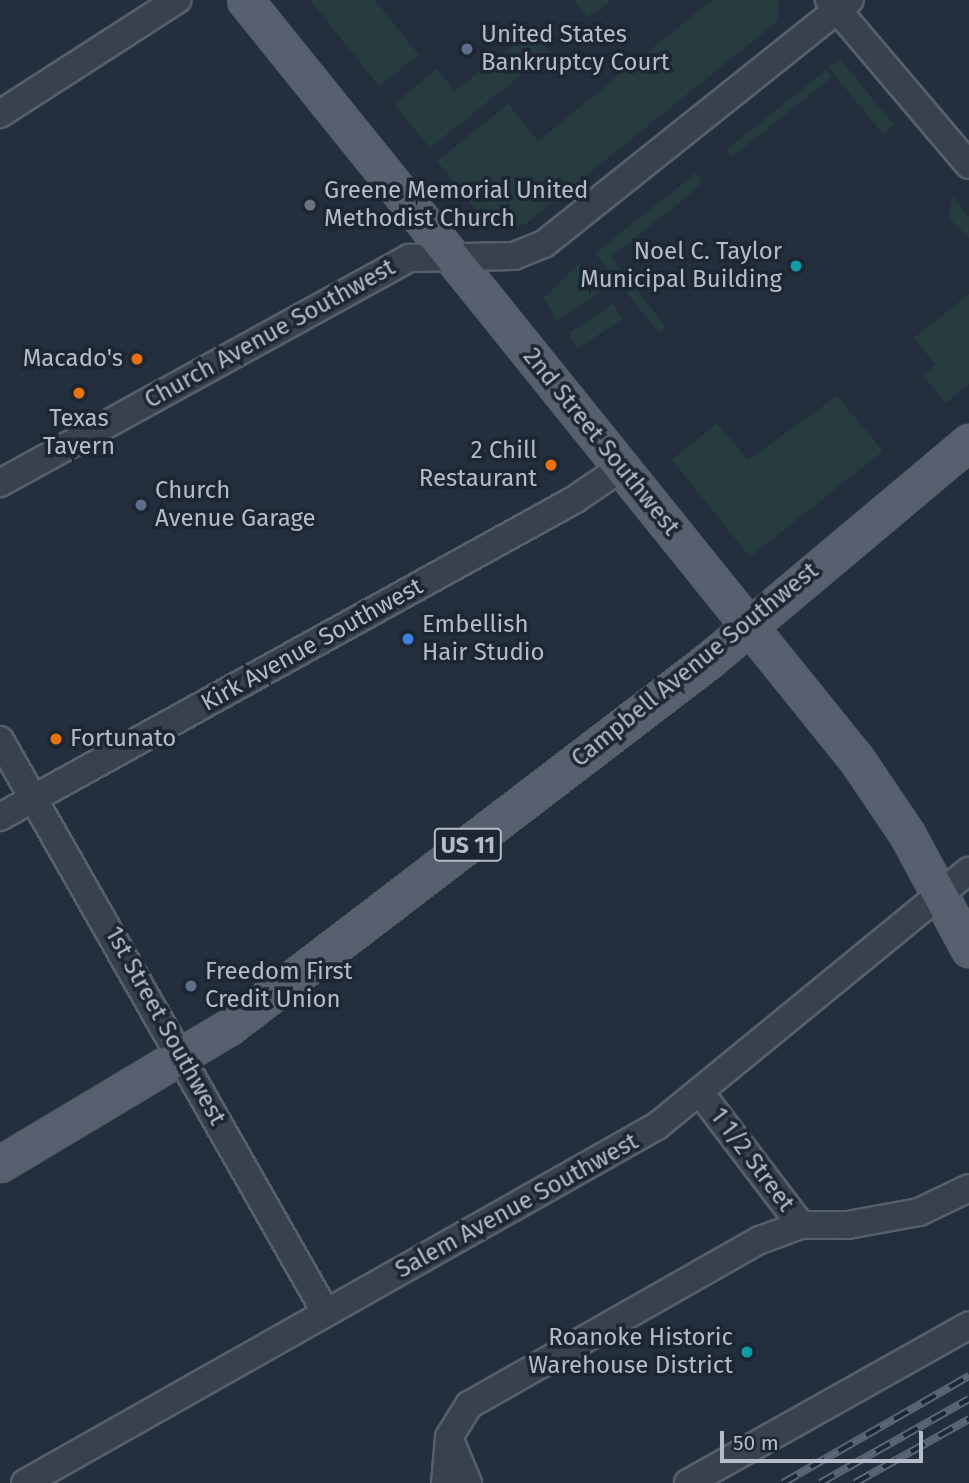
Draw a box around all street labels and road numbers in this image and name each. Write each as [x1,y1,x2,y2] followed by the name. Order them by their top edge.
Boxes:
[140,253,400,415] street label: Church Avenue Southwest
[517,343,685,541] street label: 2nd Street Southwest
[566,557,824,773] street label: Campbell Avenue Southwest
[196,572,428,718] street label: Kirk Avenue Southwest
[433,825,503,864] road number: US 11
[99,922,231,1130] street label: 1st Street Southwest
[704,1103,800,1217] street label: 1 1/2 Street
[391,1127,643,1285] street label: Salem Avenue Southwest

